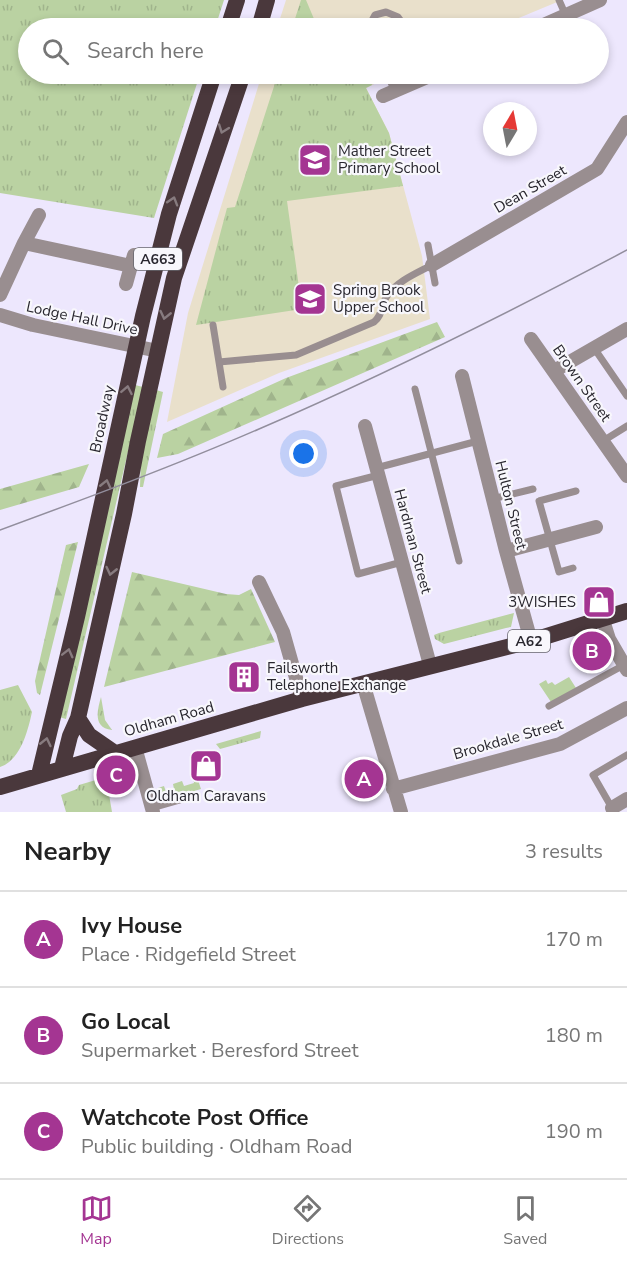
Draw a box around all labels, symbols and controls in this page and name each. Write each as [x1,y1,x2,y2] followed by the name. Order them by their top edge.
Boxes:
[18,18,609,84] search box
[39,35,72,68] icon: search
[87,36,204,66] text: Search here
[483,102,537,156] north arrow
[218,123,231,134] one-way arrow
[338,141,441,178] place label: Mather Street Primary School
[297,142,333,178] school or university icon: Mather Street Primary School
[490,160,570,218] street label: Dean Street
[166,196,178,207] one-way arrow
[134,248,182,270] road number: A663
[333,280,425,317] place label: Spring Brook Upper School
[292,281,328,317] school or university icon: Spring Brook Upper School
[24,296,140,340] street label: Lodge Hall Drive
[160,309,173,319] one-way arrow
[548,341,616,426] street label: Brown Street
[85,383,119,455] street label: Broadway
[119,385,132,395] one-way arrow
[289,439,318,468] your location
[490,458,532,552] street label: Hulton Street
[99,480,112,490] one-way arrow
[389,487,437,596] street label: Hardman Street
[106,565,119,575] one-way arrow
[581,584,617,620] shop icon: 3WISHES
[508,592,576,612] place label: 3WISHES
[572,628,612,674] pin: B
[508,630,550,652] road number: A62
[60,648,73,658] one-way arrow
[267,658,406,695] place label: Failsworth Telephone Exchange
[226,659,262,695] building icon: Failsworth Telephone Exchange
[122,697,216,741] street label: Oldham Road
[451,714,566,764] street label: Brookdale Street
[39,738,52,748] one-way arrow
[188,748,224,784] shop icon: Oldham Caravans
[96,752,136,798] pin: C
[344,756,384,802] pin: A
[146,786,266,806] place label: Oldham Caravans
[24,834,111,869] text: Nearby
[525,838,603,865] text: 3 results
[81,911,182,941] text: Ivy House
[36,926,51,953] text: A
[545,926,603,953] text: 170 m
[81,941,296,968] text: Place · Ridgefield Street
[81,1007,170,1037] text: Go Local
[37,1022,50,1049] text: B
[545,1022,603,1049] text: 180 m
[81,1037,358,1064] text: Supermarket · Beresford Street
[81,1103,309,1133] text: Watchcote Post Office
[37,1118,50,1145] text: C
[545,1118,603,1145] text: 190 m
[81,1133,353,1160] text: Public building · Oldham Road
[80,1192,113,1250] tab: Map
[272,1192,344,1250] tab: Directions
[503,1192,547,1250] tab: Saved

